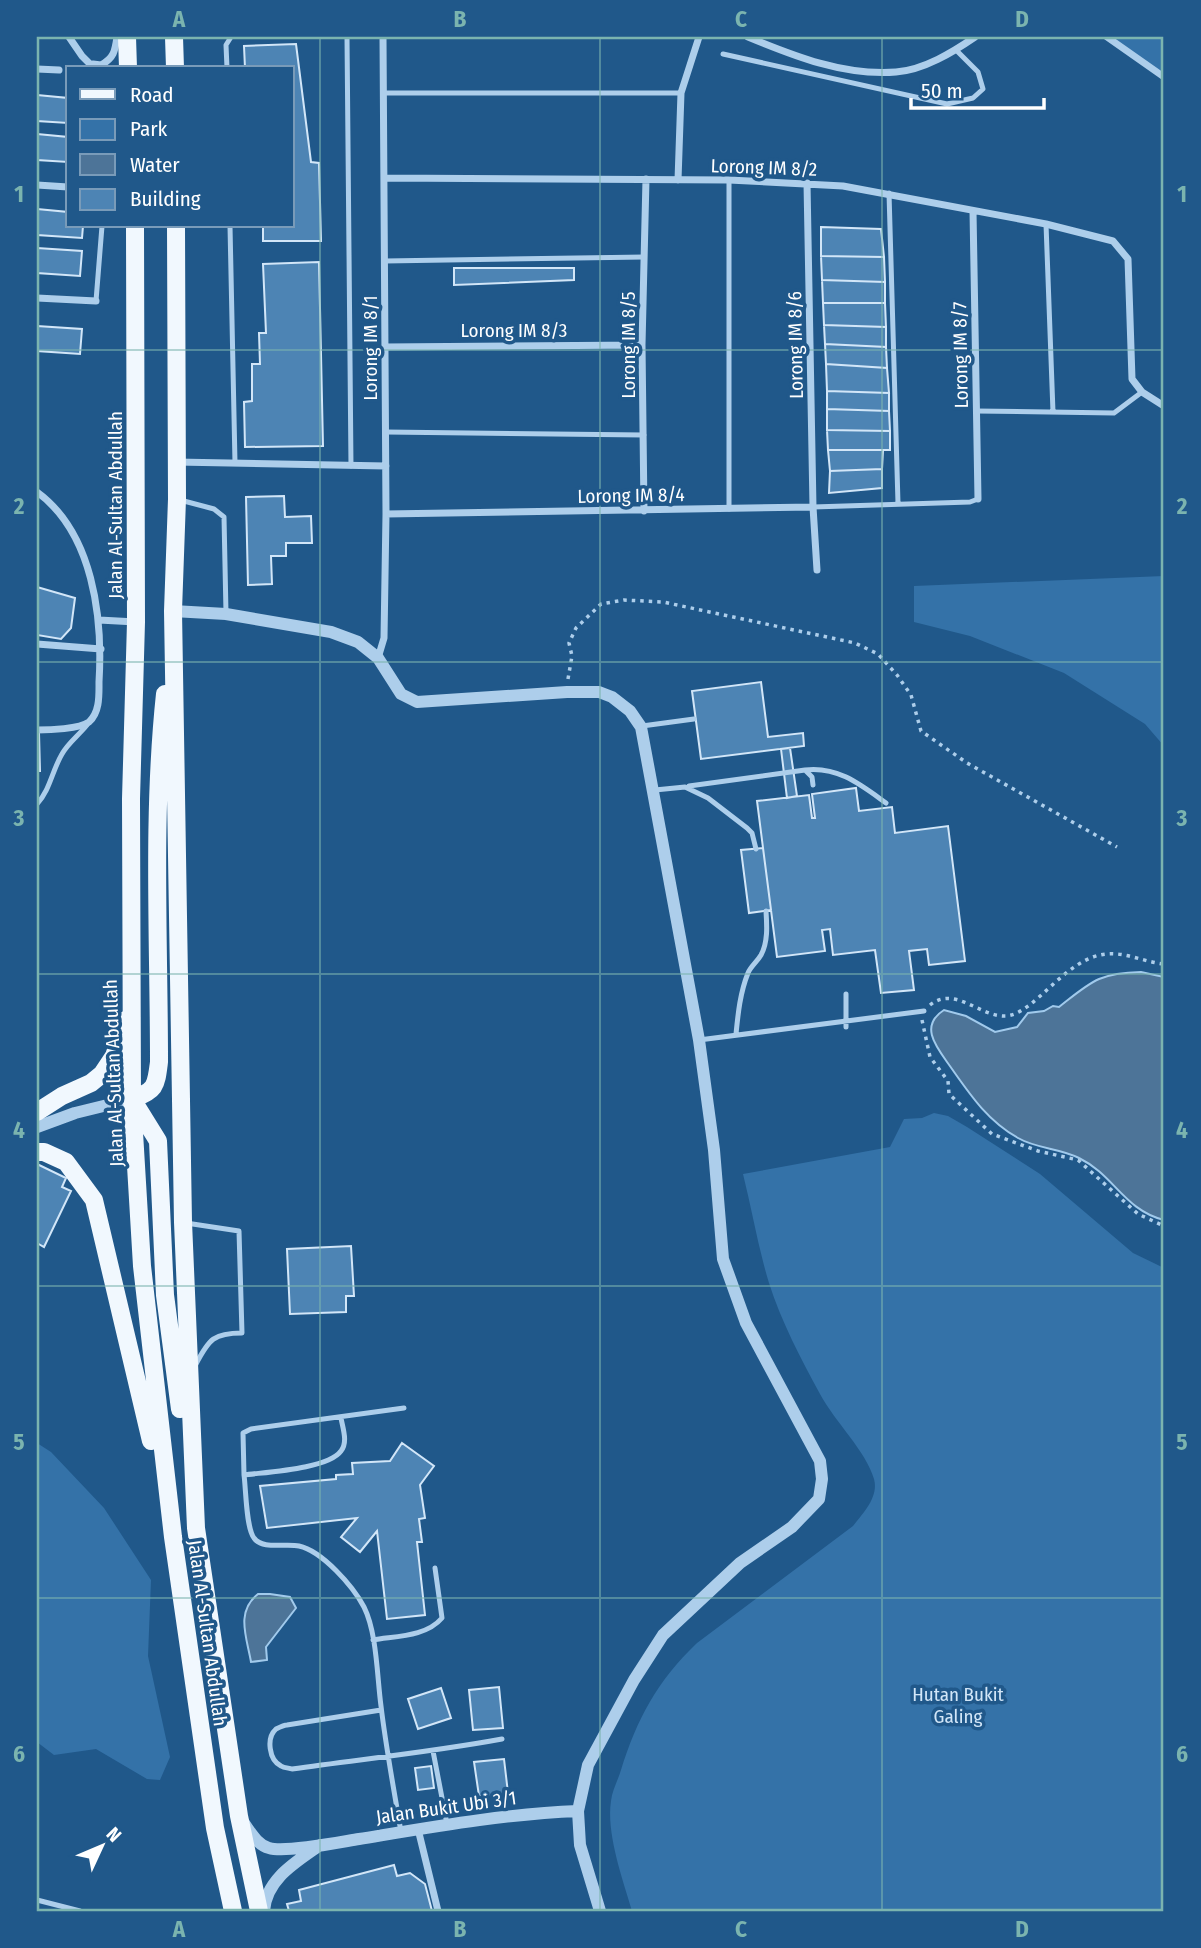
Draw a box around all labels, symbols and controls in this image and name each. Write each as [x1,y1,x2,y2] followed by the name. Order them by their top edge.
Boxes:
[172,5,186,33] text: A
[454,5,467,33] text: B
[735,5,747,33] text: C
[1015,5,1029,33] text: D
[66,66,294,228] legend
[911,66,1044,110] scale bar
[921,78,963,104] text: 50 m
[130,82,174,108] text: Road
[130,116,168,142] text: Park
[130,152,180,178] text: Water
[710,154,818,181] street label: Lorong IM 8/2
[14,180,24,208] text: 1
[1177,180,1187,208] text: 1
[130,186,201,212] text: Building
[617,291,640,399] street label: Lorong IM 8/5
[783,291,808,399] street label: Lorong IM 8/6
[359,295,382,401] street label: Lorong IM 8/1
[948,301,973,408] street label: Lorong IM 8/7
[461,319,567,342] street label: Lorong IM 8/3
[104,411,127,599] street label: Jalan Al-Sultan Abdullah
[577,483,685,508] street label: Lorong IM 8/4
[13,492,25,520] text: 2
[1176,492,1188,520] text: 2
[13,804,25,832] text: 3
[1176,804,1188,832] text: 3
[99,979,128,1167] street label: Jalan Al-Sultan Abdullah
[13,1116,25,1144] text: 4
[1176,1116,1188,1144] text: 4
[13,1428,25,1456] text: 5
[1176,1428,1188,1456] text: 5
[183,1538,232,1728] street label: Jalan Al-Sultan Abdullah
[912,1683,1005,1728] park label: Hutan Bukit Galing
[13,1740,25,1768] text: 6
[1176,1740,1188,1768] text: 6
[374,1786,518,1829] street label: Jalan Bukit Ubi 3/1
[66,1812,136,1882] north arrow
[102,1822,126,1847] text: N
[172,1915,186,1943] text: A
[454,1915,467,1943] text: B
[735,1915,747,1943] text: C
[1015,1915,1029,1943] text: D

